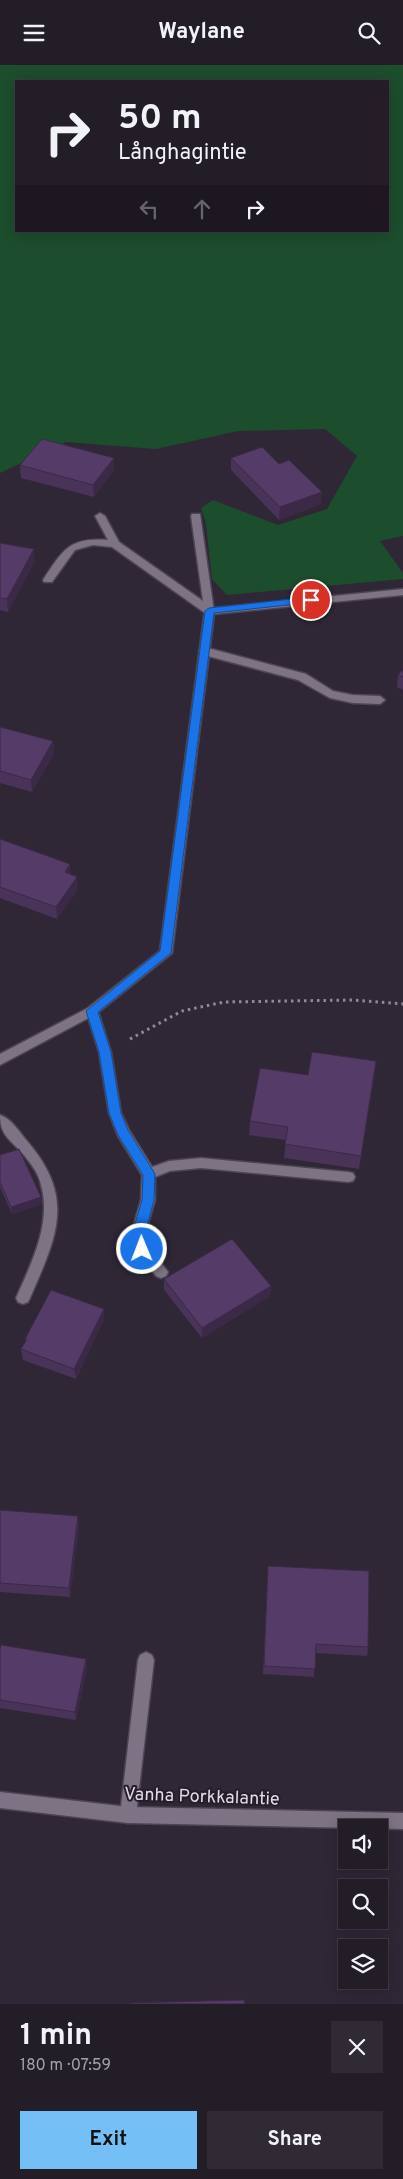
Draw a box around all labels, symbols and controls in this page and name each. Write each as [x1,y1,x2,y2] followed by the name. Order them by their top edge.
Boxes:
[20,19,48,47] icon: menu
[158,19,245,46] text: Waylane
[355,19,383,47] icon: search
[118,97,202,141] text: 50 m
[35,100,100,165] icon: right
[118,140,247,167] text: Långhagintie
[135,195,163,223] icon: left
[188,195,216,223] icon: ahead
[241,195,269,223] icon: right
[290,579,332,621] pin
[297,586,325,614] icon: arrive
[115,1222,167,1274] position arrow
[124,1783,280,1812] street label: Vanha Porkkalantie
[338,1819,388,1989] map controls
[338,1819,388,1869] button: sound
[338,1879,388,1929] button: search
[338,1939,388,1989] button: layers
[20,2018,92,2055] text: 1 min
[331,2021,383,2073] button: close
[20,2056,111,2076] text: 180 m · 07:59
[20,2111,197,2169] button: Exit
[207,2111,383,2169] button: Share

